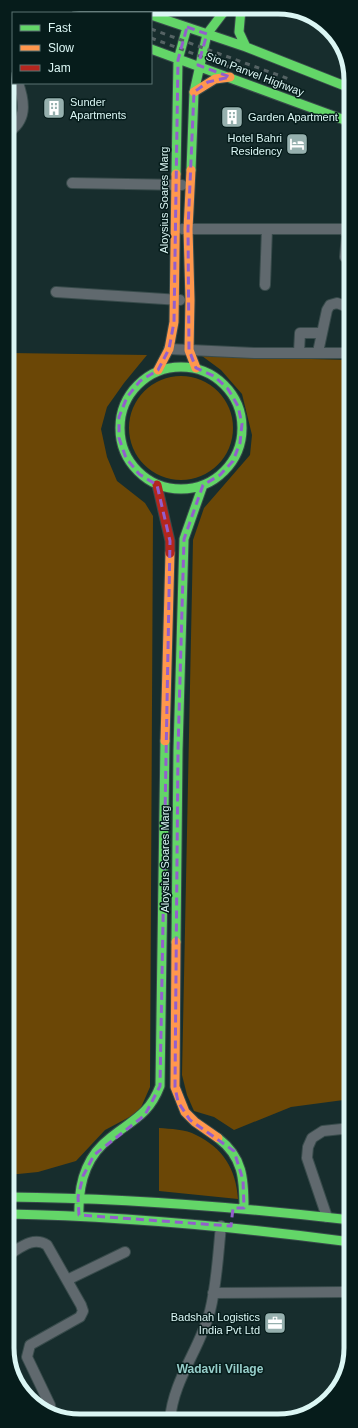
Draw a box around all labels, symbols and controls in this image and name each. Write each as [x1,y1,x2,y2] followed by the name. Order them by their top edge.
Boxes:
[12,12,152,84] legend
[48,21,72,35] text: Fast
[48,41,74,55] text: Slow
[204,50,306,98] street label: Sion Panvel Highway
[48,61,71,75] text: Jam
[41,95,67,121] building icon: Sunder Apartments
[70,96,127,121] place label: Sunder Apartments
[219,104,245,130] building icon: Garden Apartment
[248,111,338,123] place label: Garden Apartment
[284,131,310,157] hotel icon: Hotel Bahri Residency
[228,132,282,157] place label: Hotel Bahri Residency
[158,147,170,254] street label: Aloysius Soares Marg
[159,806,171,913] street label: Aloysius Soares Marg
[262,1310,288,1336] office icon: Badshah Logistics India Pvt Ltd
[171,1311,260,1336] place label: Badshah Logistics India Pvt Ltd
[177,1362,264,1376] district label: Wadavli Village

